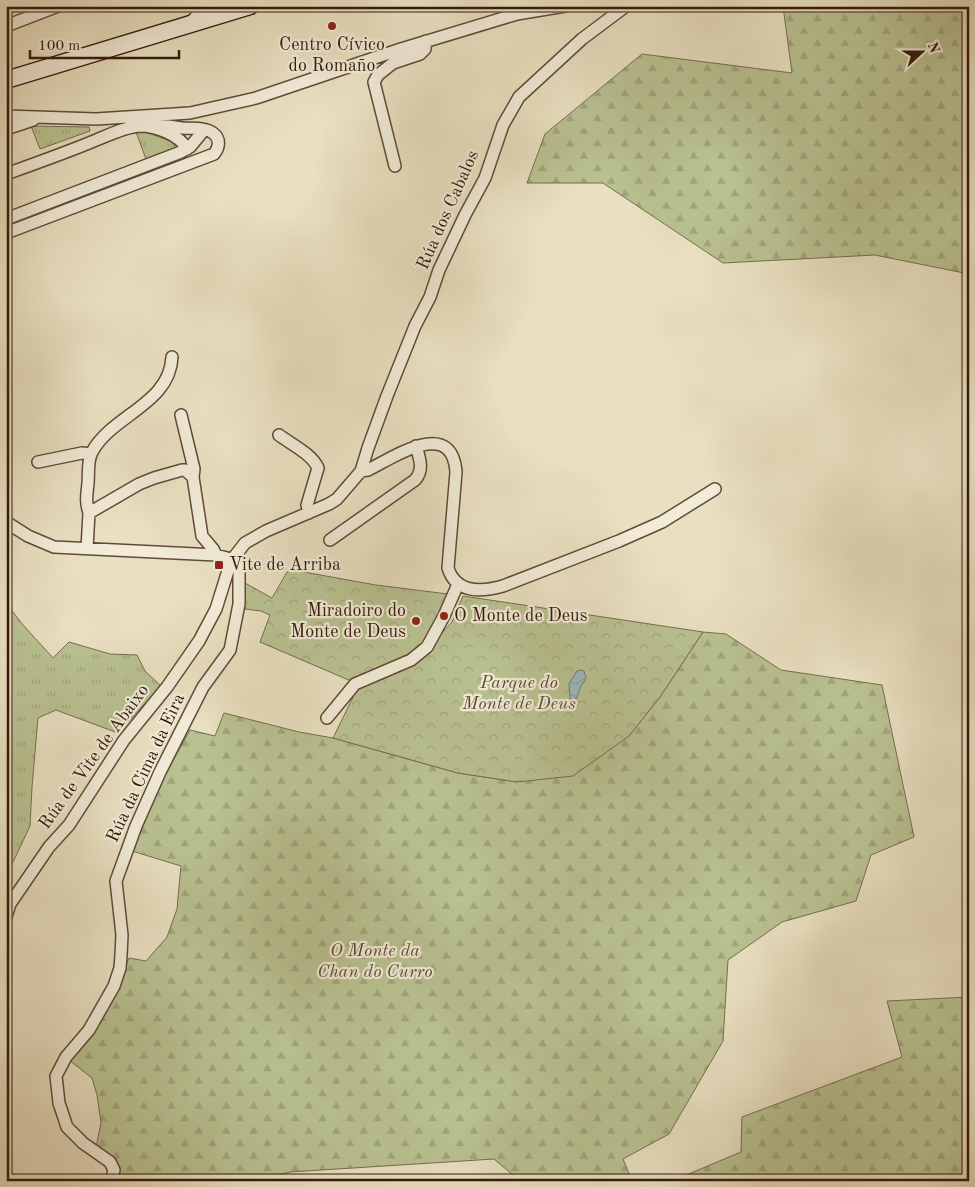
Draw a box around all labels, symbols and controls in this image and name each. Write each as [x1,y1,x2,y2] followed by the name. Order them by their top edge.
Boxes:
[326,20,338,32] marker: Centro Cívico do Romaño
[30,28,179,60] scale bar
[898,28,948,78] north arrow
[279,36,385,75] place label: Centro Cívico do Romaño
[38,39,80,54] text: 100 m
[925,40,942,55] text: N
[414,148,482,272] street label: Rúa dos Cabalos
[229,556,341,574] place label: Vite de Arriba
[213,559,225,571] marker: Vite de Arriba
[290,602,406,641] place label: Miradoiro do Monte de Deus
[454,607,588,625] place label: O Monte de Deus
[438,610,450,622] marker: O Monte de Deus
[410,615,422,627] marker: Miradoiro do Monte de Deus
[461,674,576,713] park label: Parque do Monte de Deus
[36,681,152,833] street label: Rúa de Vite de Abaixo
[104,691,188,845] street label: Rúa da Cima da Eira
[317,942,433,981] park label: O Monte da Chan do Curro

